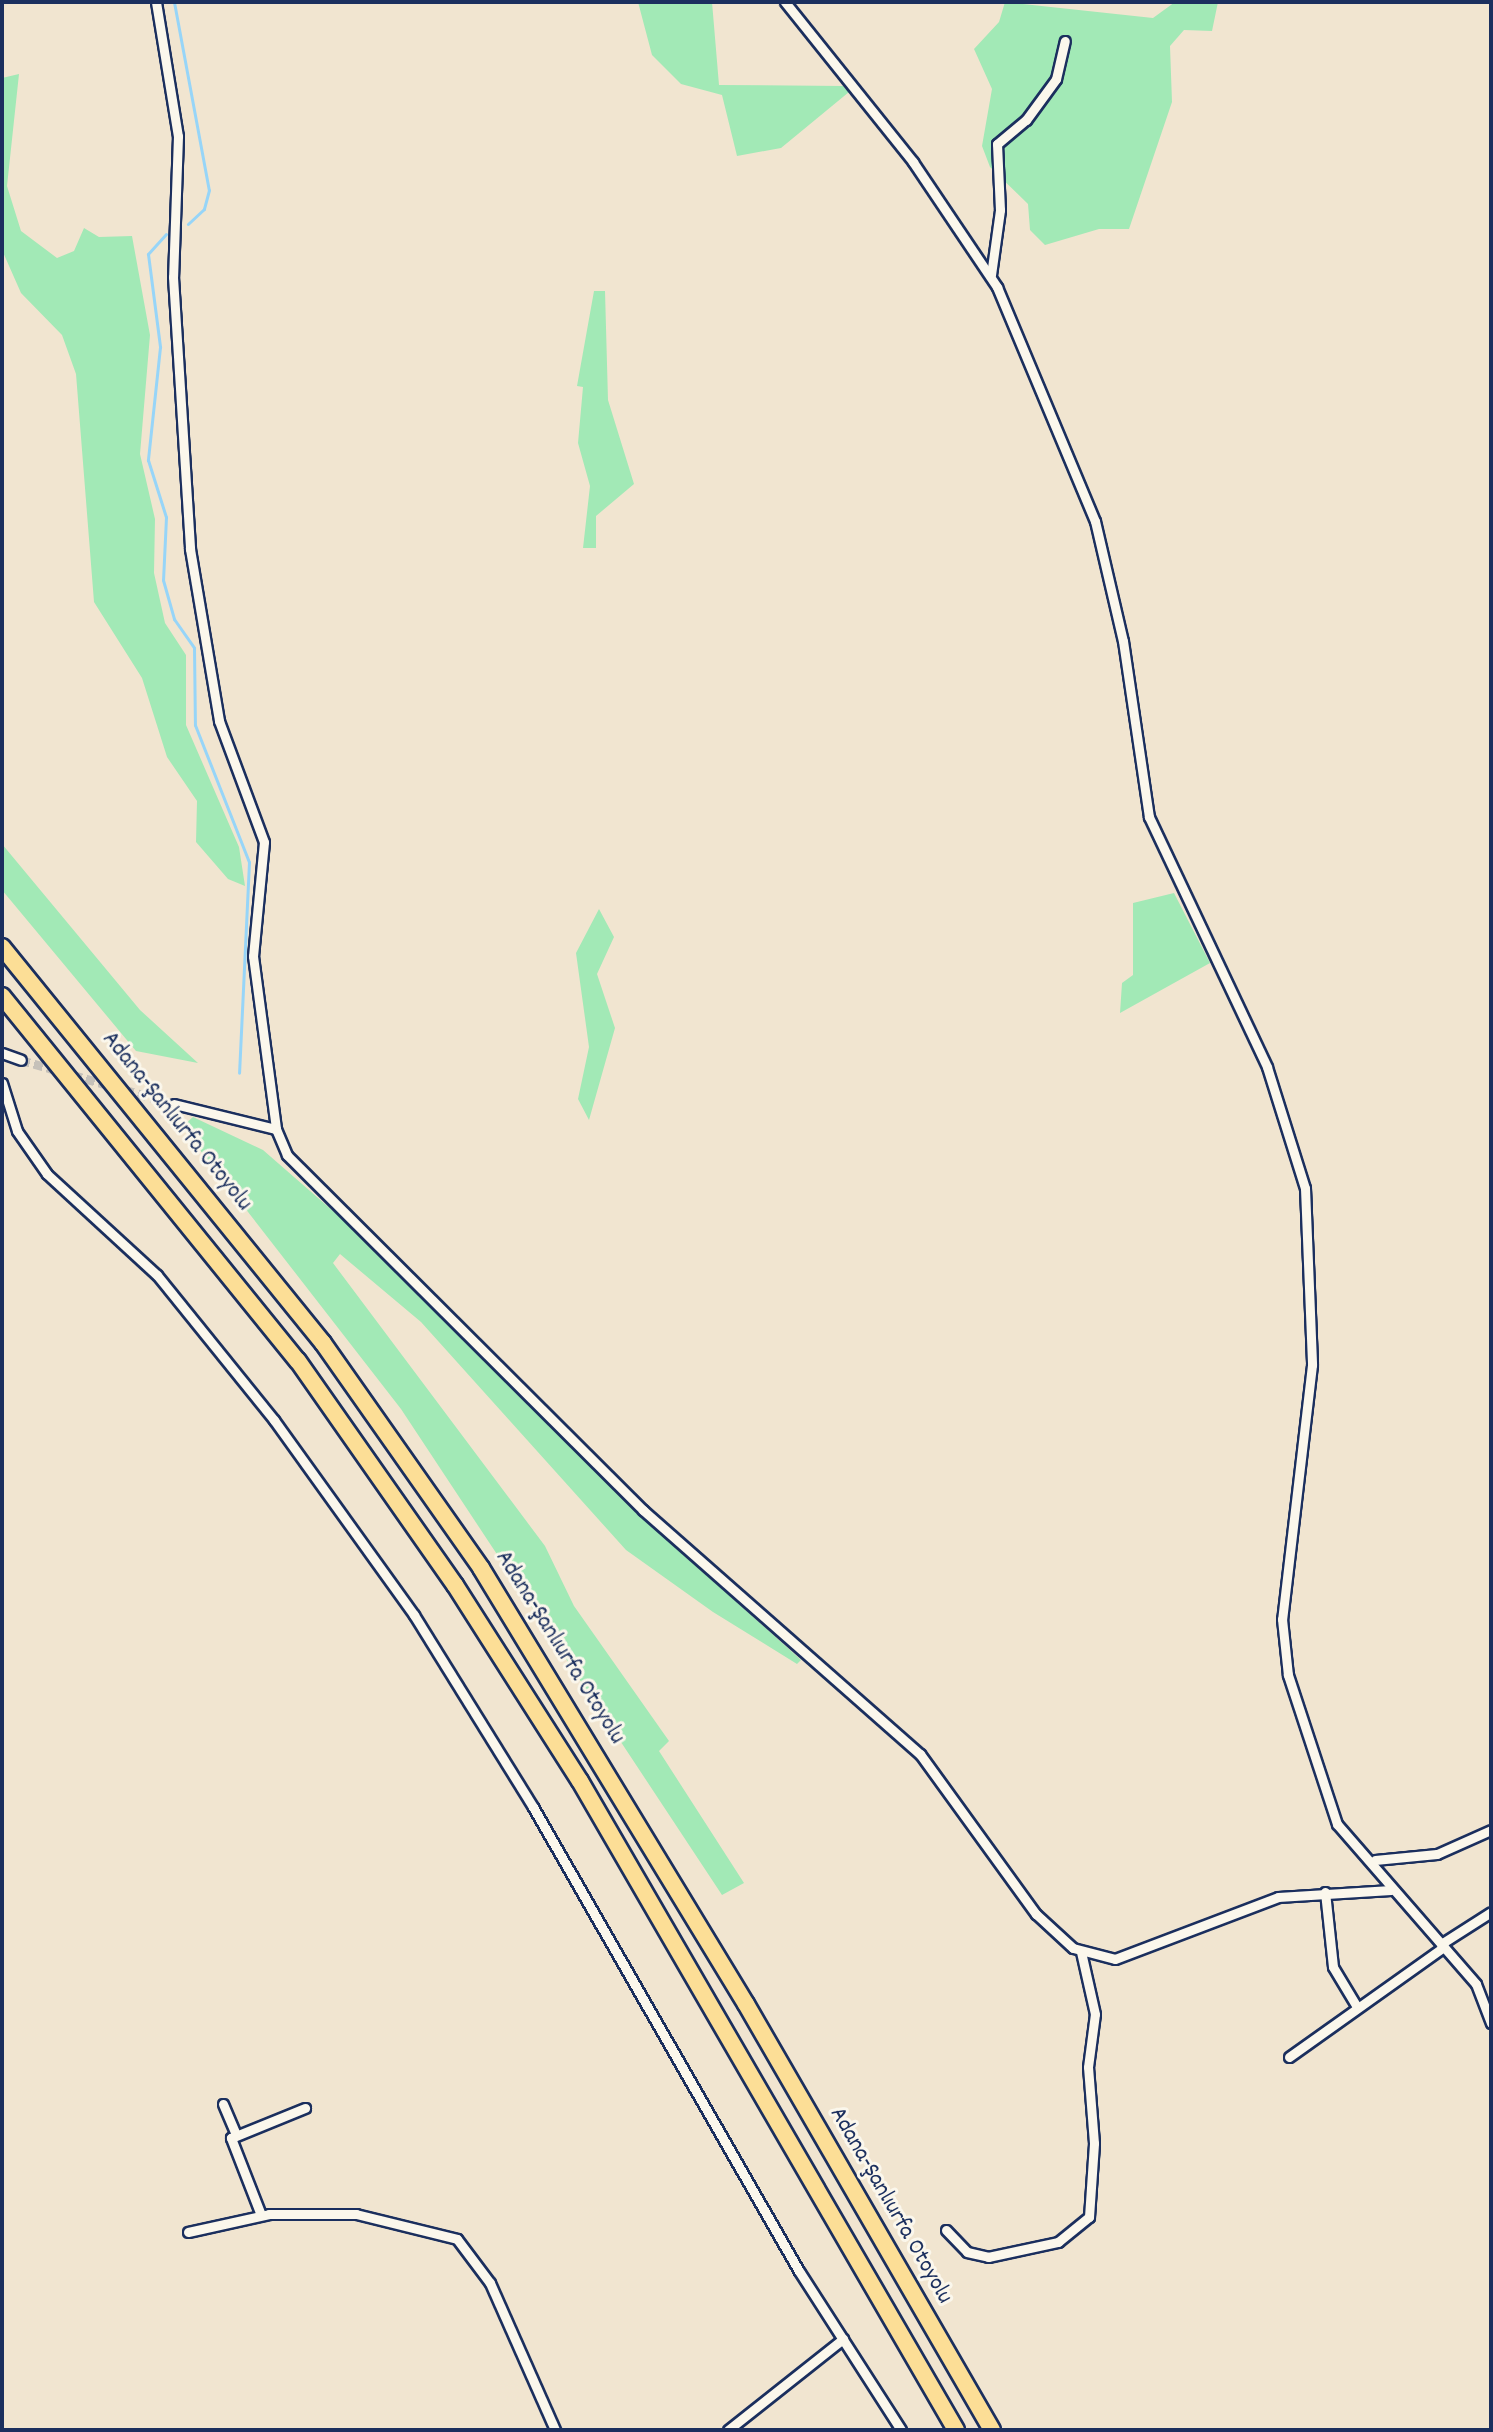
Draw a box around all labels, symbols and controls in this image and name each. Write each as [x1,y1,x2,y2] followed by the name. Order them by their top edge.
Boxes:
[95,1026,257,1218] street label: Adana-Şanlıurfa Otoyolu
[488,1546,630,1750] street label: Adana-Şanlıurfa Otoyolu
[822,2102,958,2310] street label: Adana-Şanlıurfa Otoyolu

